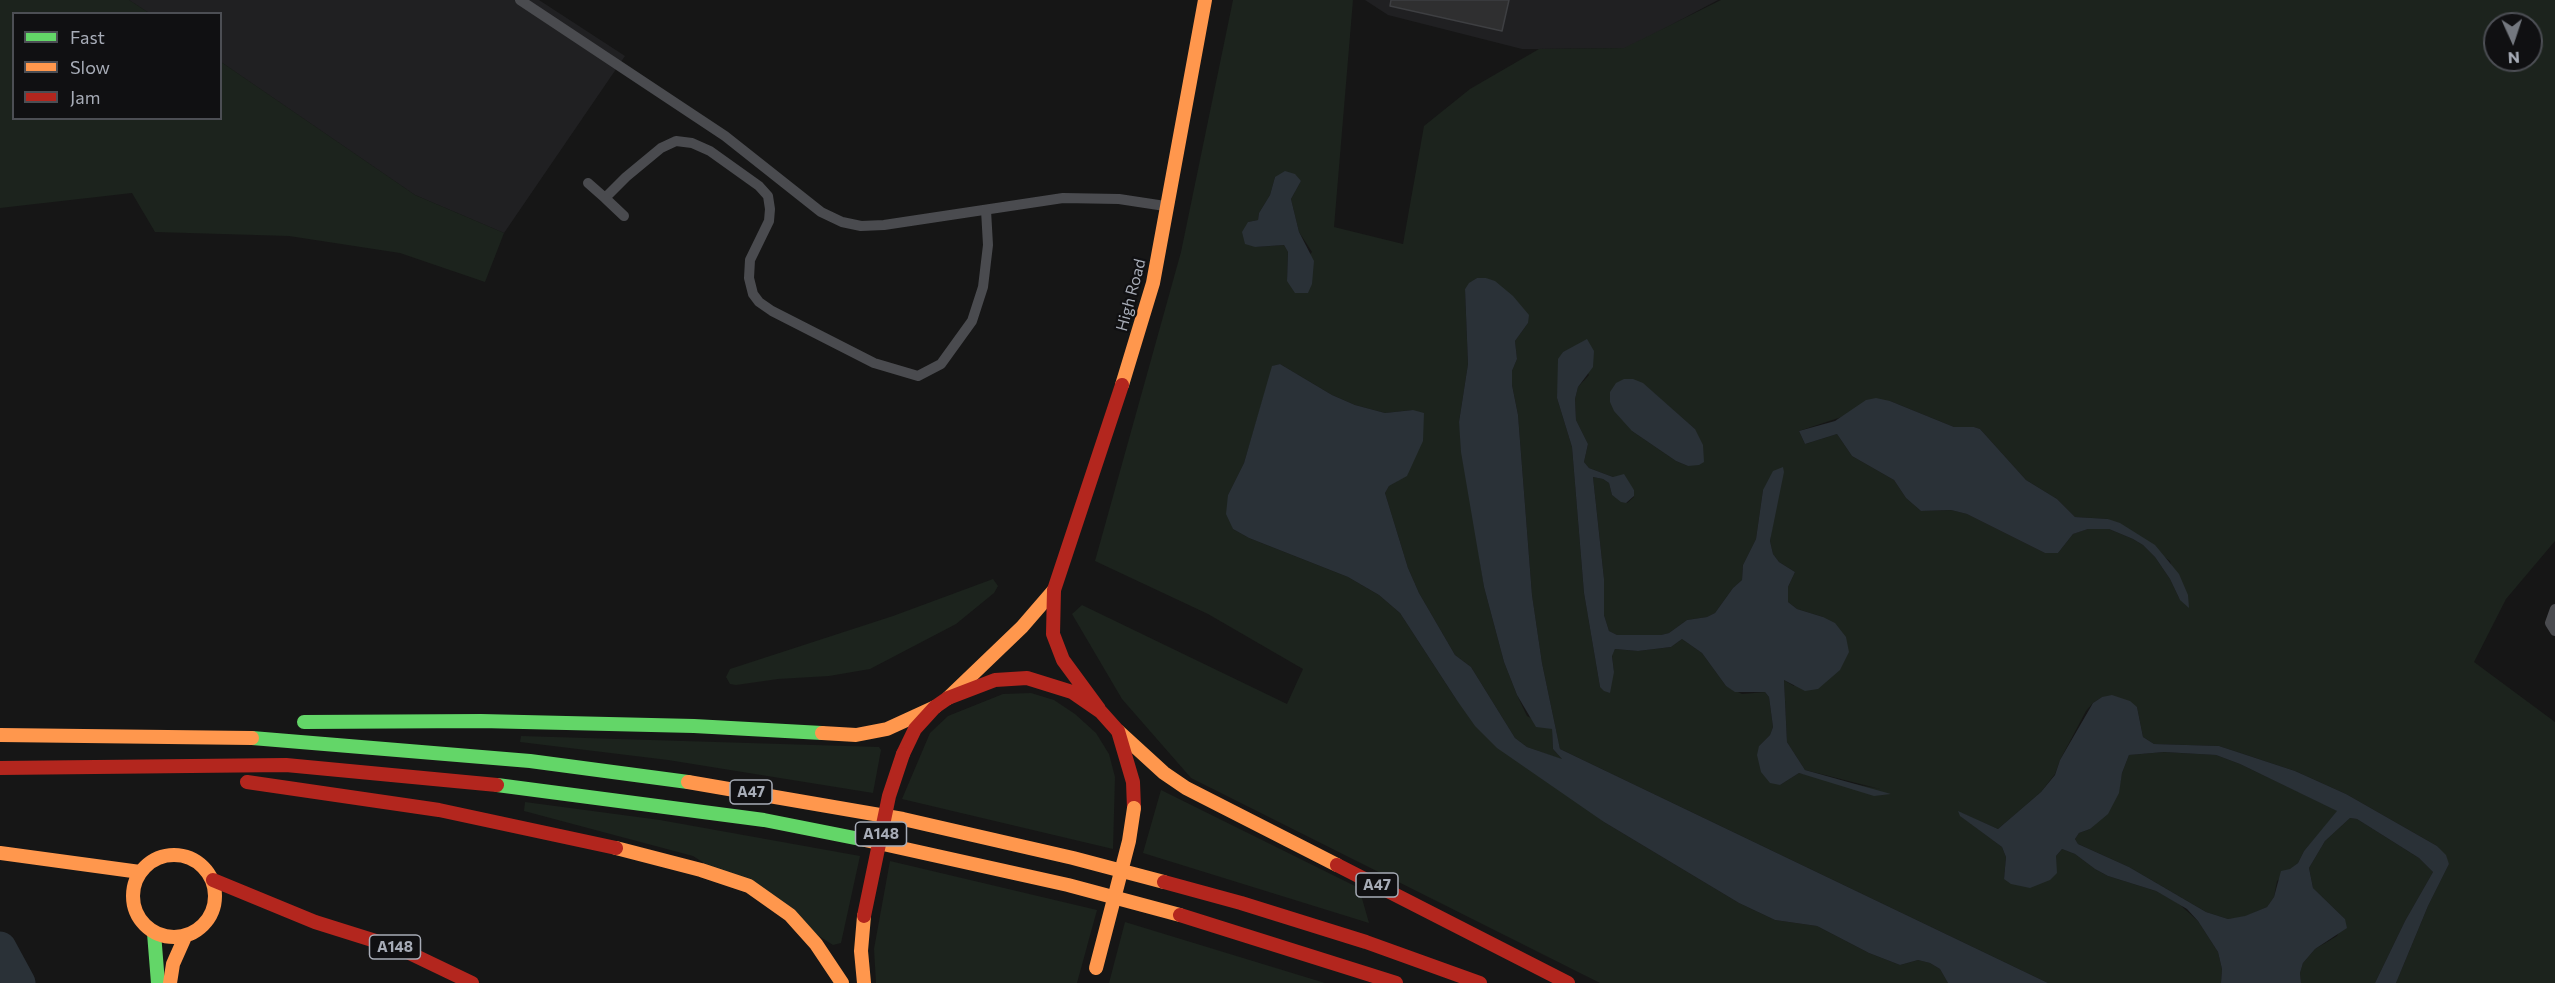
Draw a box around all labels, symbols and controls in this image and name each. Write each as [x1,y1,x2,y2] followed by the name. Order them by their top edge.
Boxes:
[12,12,222,120] legend
[2483,12,2543,72] north arrow
[70,26,105,48] text: Fast
[2507,49,2520,68] text: N
[70,56,110,78] text: Slow
[70,86,100,108] text: Jam
[1112,257,1150,333] street label: High Road
[730,780,772,804] road number: A47
[856,822,906,846] road number: A148
[1356,873,1398,897] road number: A47
[370,935,420,959] road number: A148

